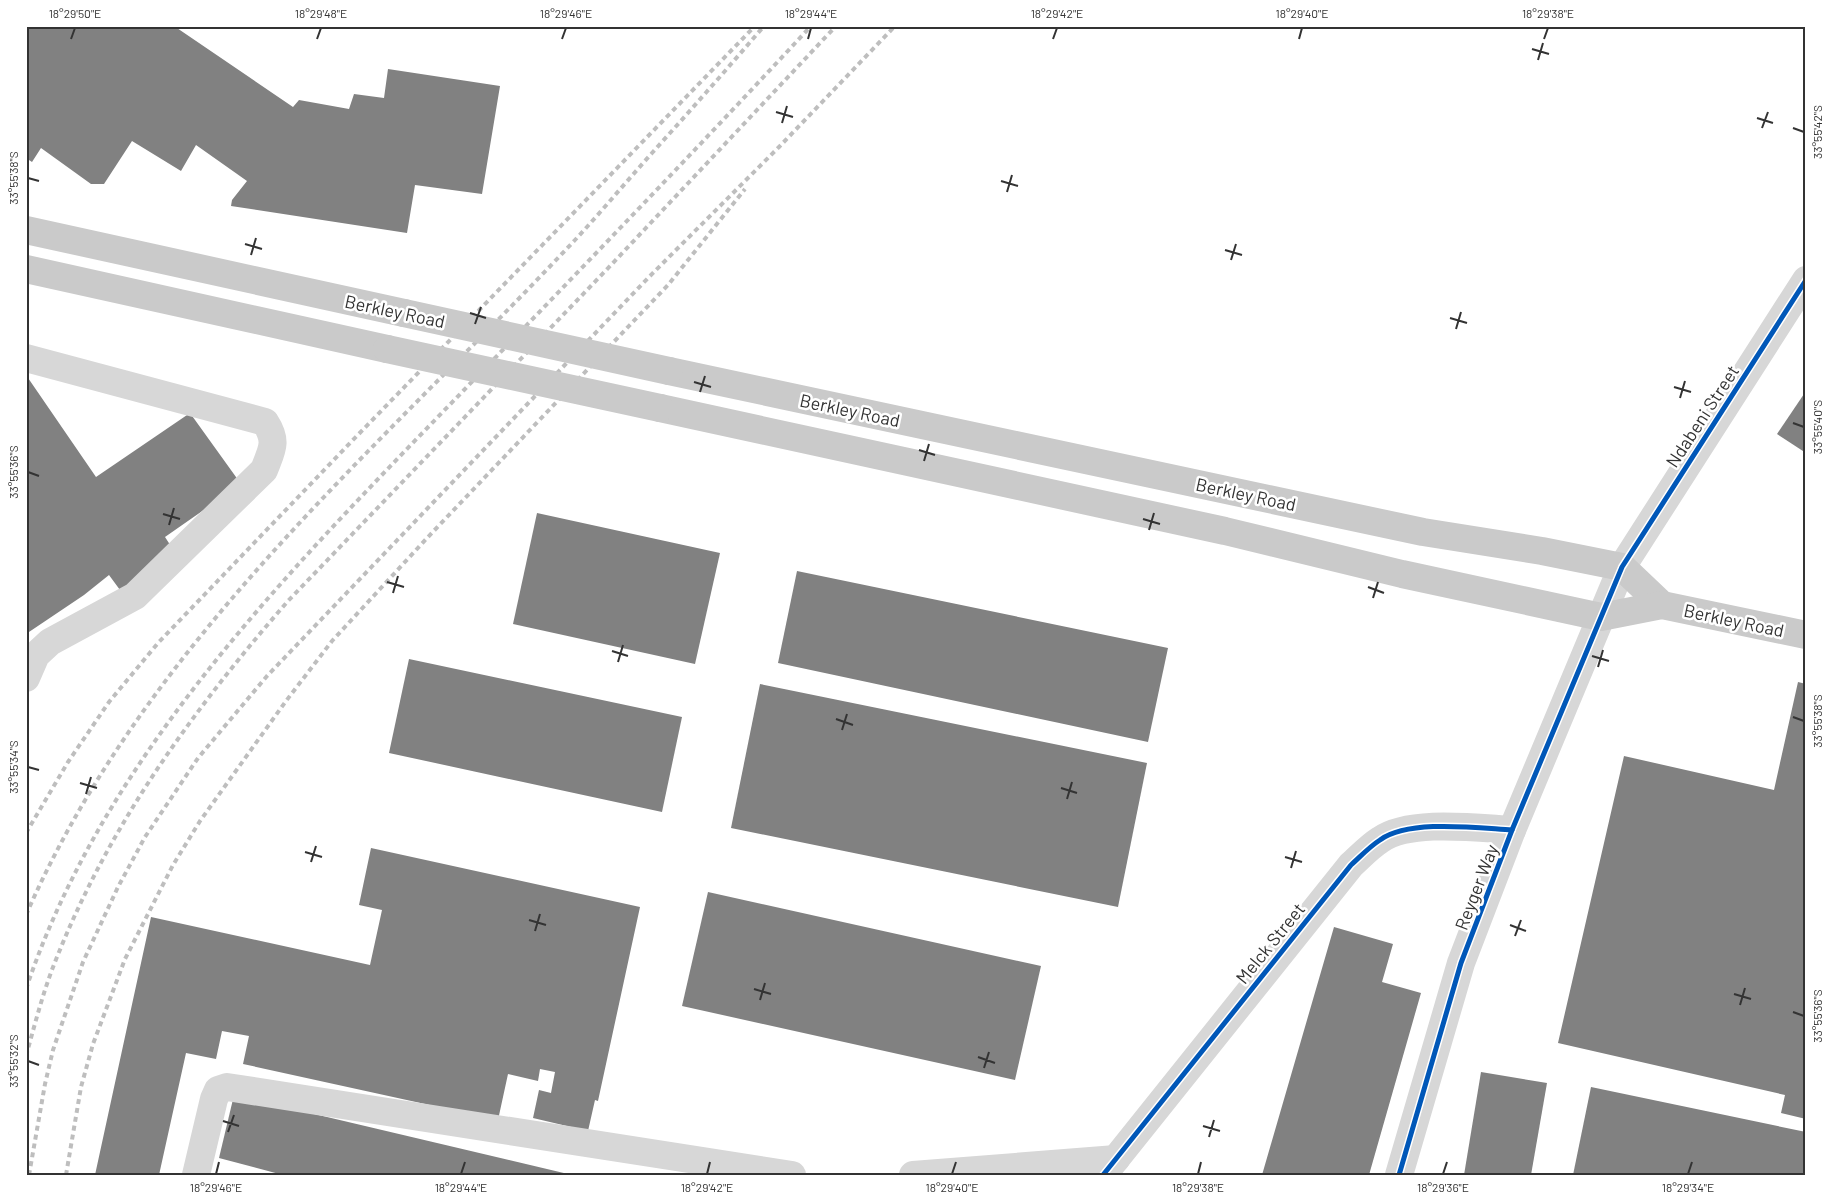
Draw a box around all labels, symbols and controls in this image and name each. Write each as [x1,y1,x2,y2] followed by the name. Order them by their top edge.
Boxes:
[49,6,101,20] text: 18°29'50"E
[295,6,347,20] text: 18°29'48"E
[540,6,592,20] text: 18°29'46"E
[785,6,837,20] text: 18°29'44"E
[1031,6,1083,20] text: 18°29'42"E
[1276,6,1329,20] text: 18°29'40"E
[1522,6,1574,20] text: 18°29'38"E
[1810,105,1824,159] text: 33°55'42"S
[6,151,20,205] text: 33°55'38"S
[343,290,447,332] street label: Berkley Road
[1661,361,1743,471] street label: Ndabeni Street
[798,389,902,431] street label: Berkley Road
[1810,400,1824,454] text: 33°55'40"S
[6,445,20,499] text: 33°55'36"S
[1194,473,1298,515] street label: Berkley Road
[1682,599,1786,641] street label: Berkley Road
[1810,694,1824,748] text: 33°55'38"S
[6,740,20,794] text: 33°55'34"S
[1450,841,1502,933] street label: Reyger Way
[1231,898,1309,988] street label: Melck Street
[1810,989,1824,1043] text: 33°55'36"S
[6,1034,20,1088] text: 33°55'32"S
[190,1180,242,1194] text: 18°29'46"E
[435,1180,487,1194] text: 18°29'44"E
[681,1180,733,1194] text: 18°29'42"E
[926,1180,979,1194] text: 18°29'40"E
[1172,1180,1224,1194] text: 18°29'38"E
[1417,1180,1469,1194] text: 18°29'36"E
[1662,1180,1714,1194] text: 18°29'34"E

